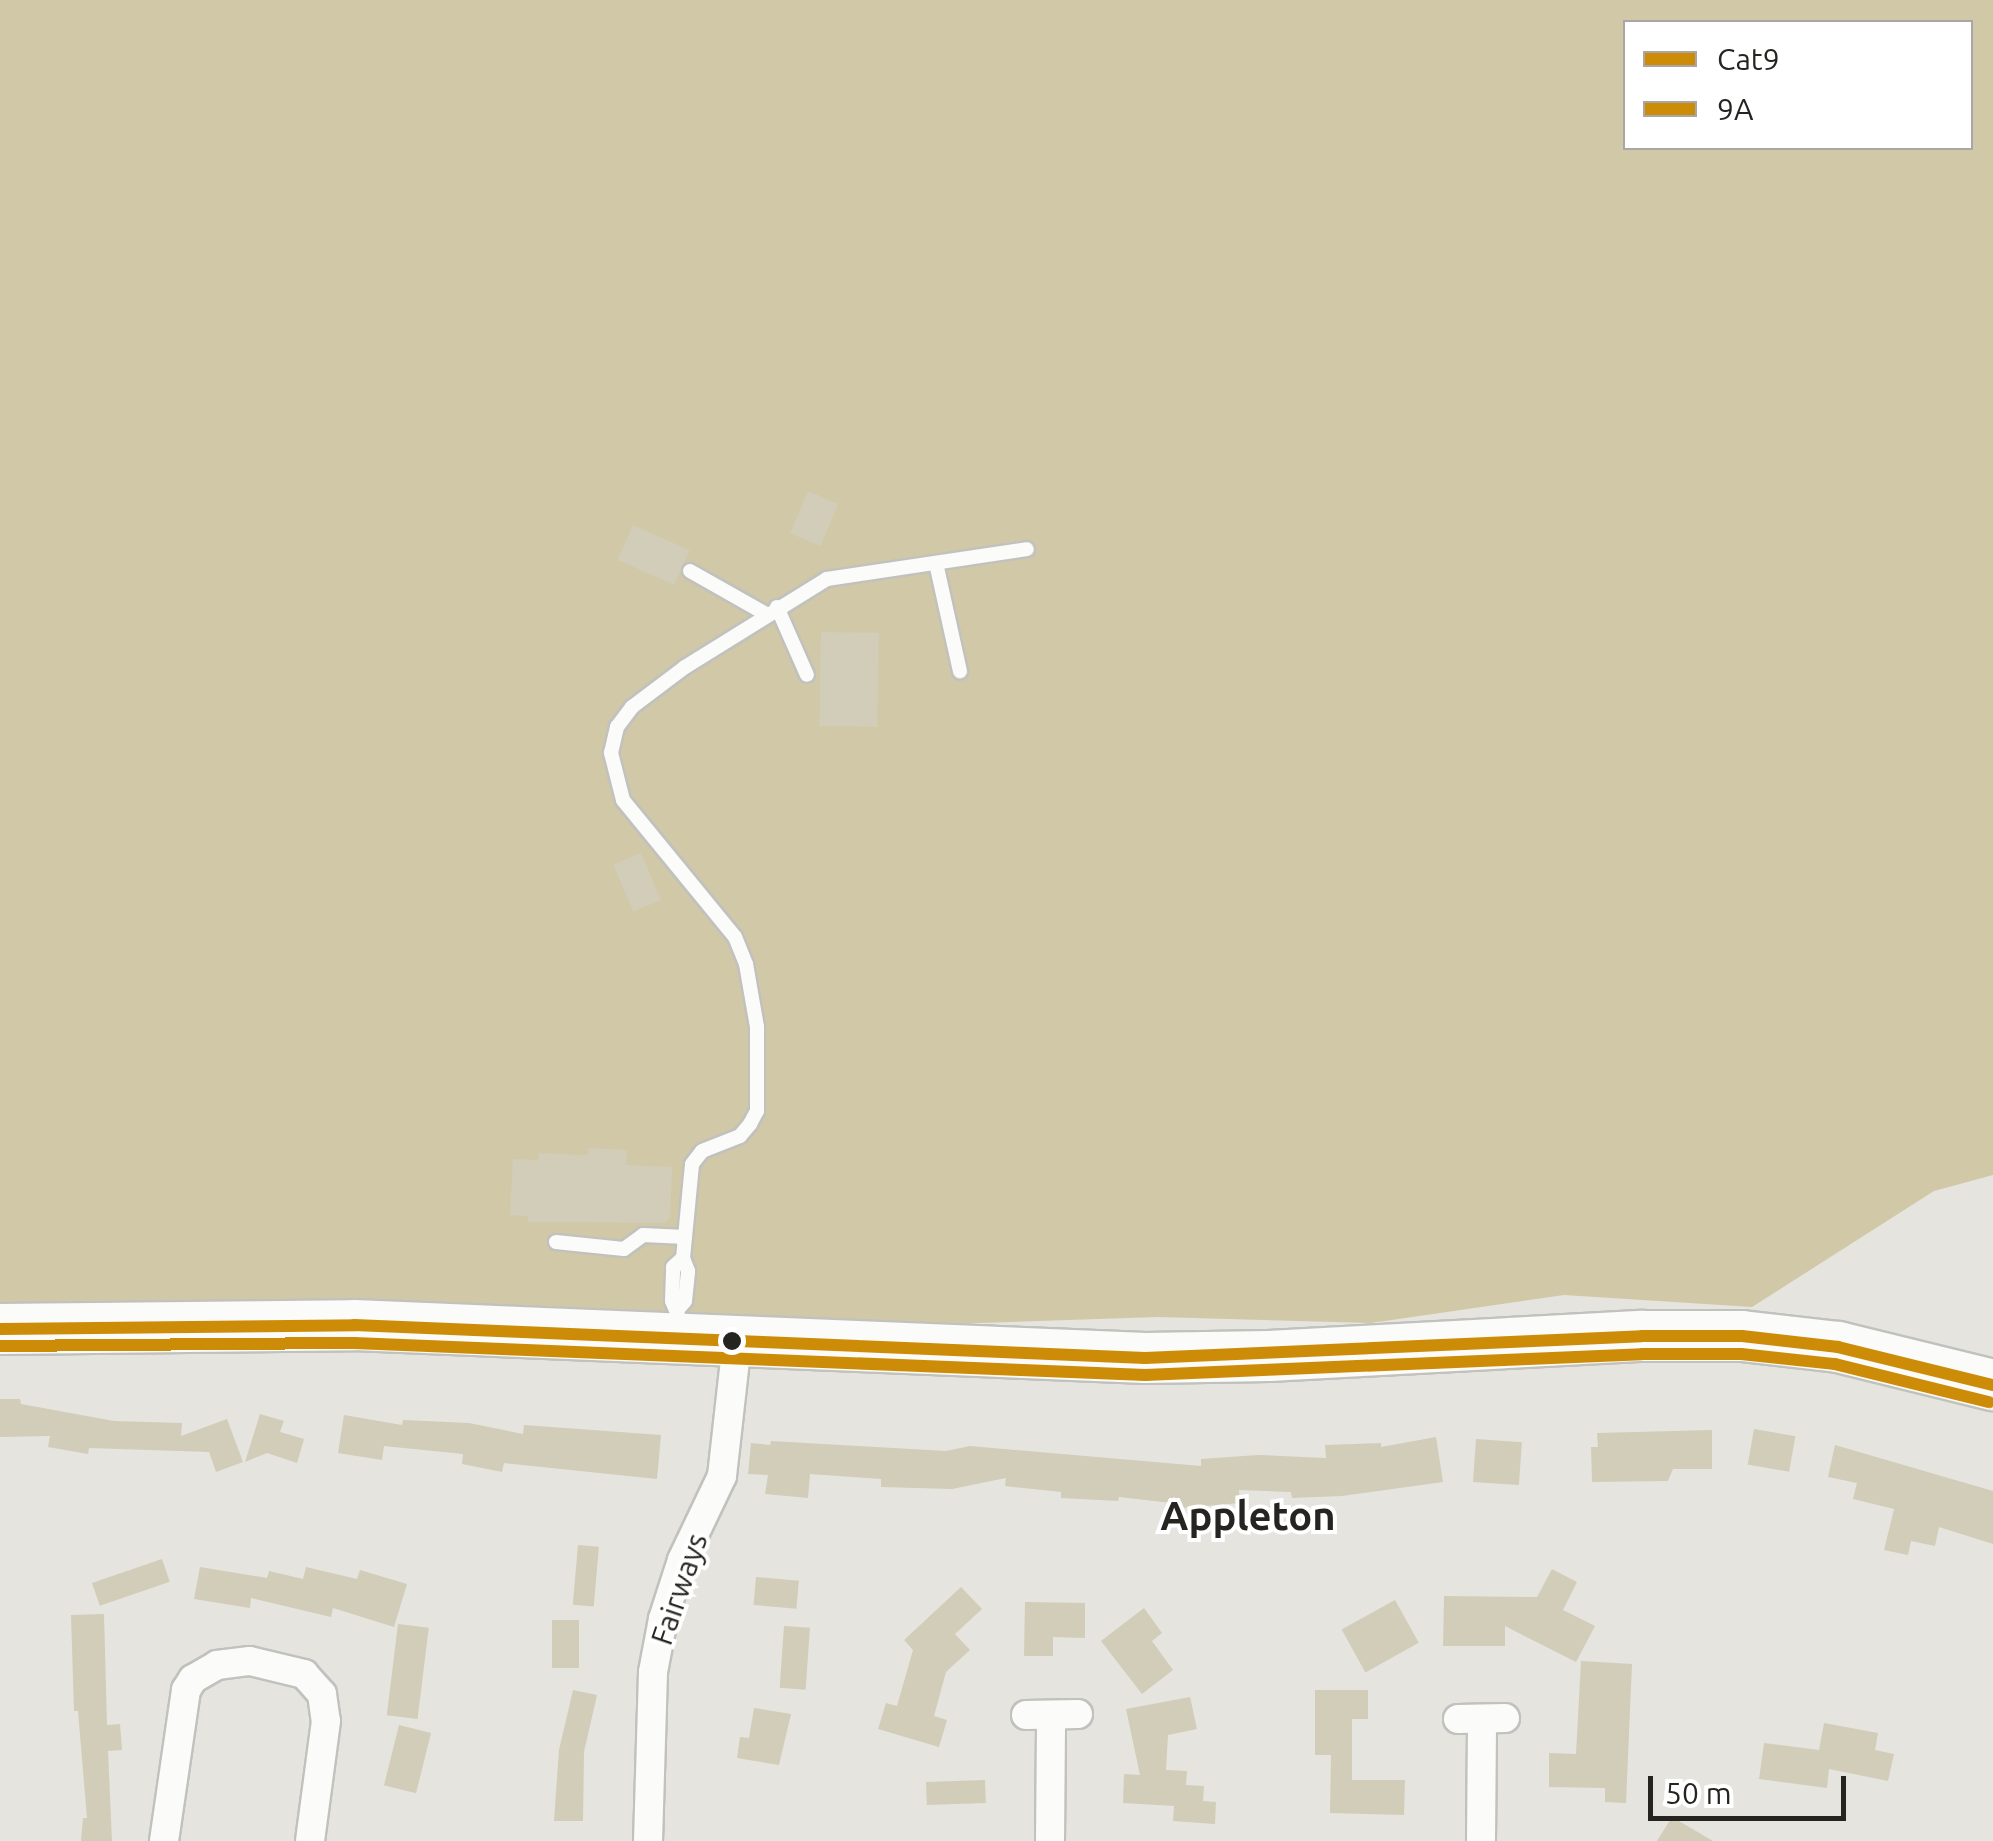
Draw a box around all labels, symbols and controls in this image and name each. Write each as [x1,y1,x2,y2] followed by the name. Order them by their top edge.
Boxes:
[1623,20,1973,150] legend
[1717,42,1780,76] text: Cat9
[1717,92,1753,126] text: 9A
[722,1331,742,1351] unlabelled marker
[1160,1492,1336,1540] district label: Appleton
[643,1529,715,1649] street label: Fairways
[1653,1756,1850,1818] scale bar
[1665,1776,1732,1810] text: 50 m

